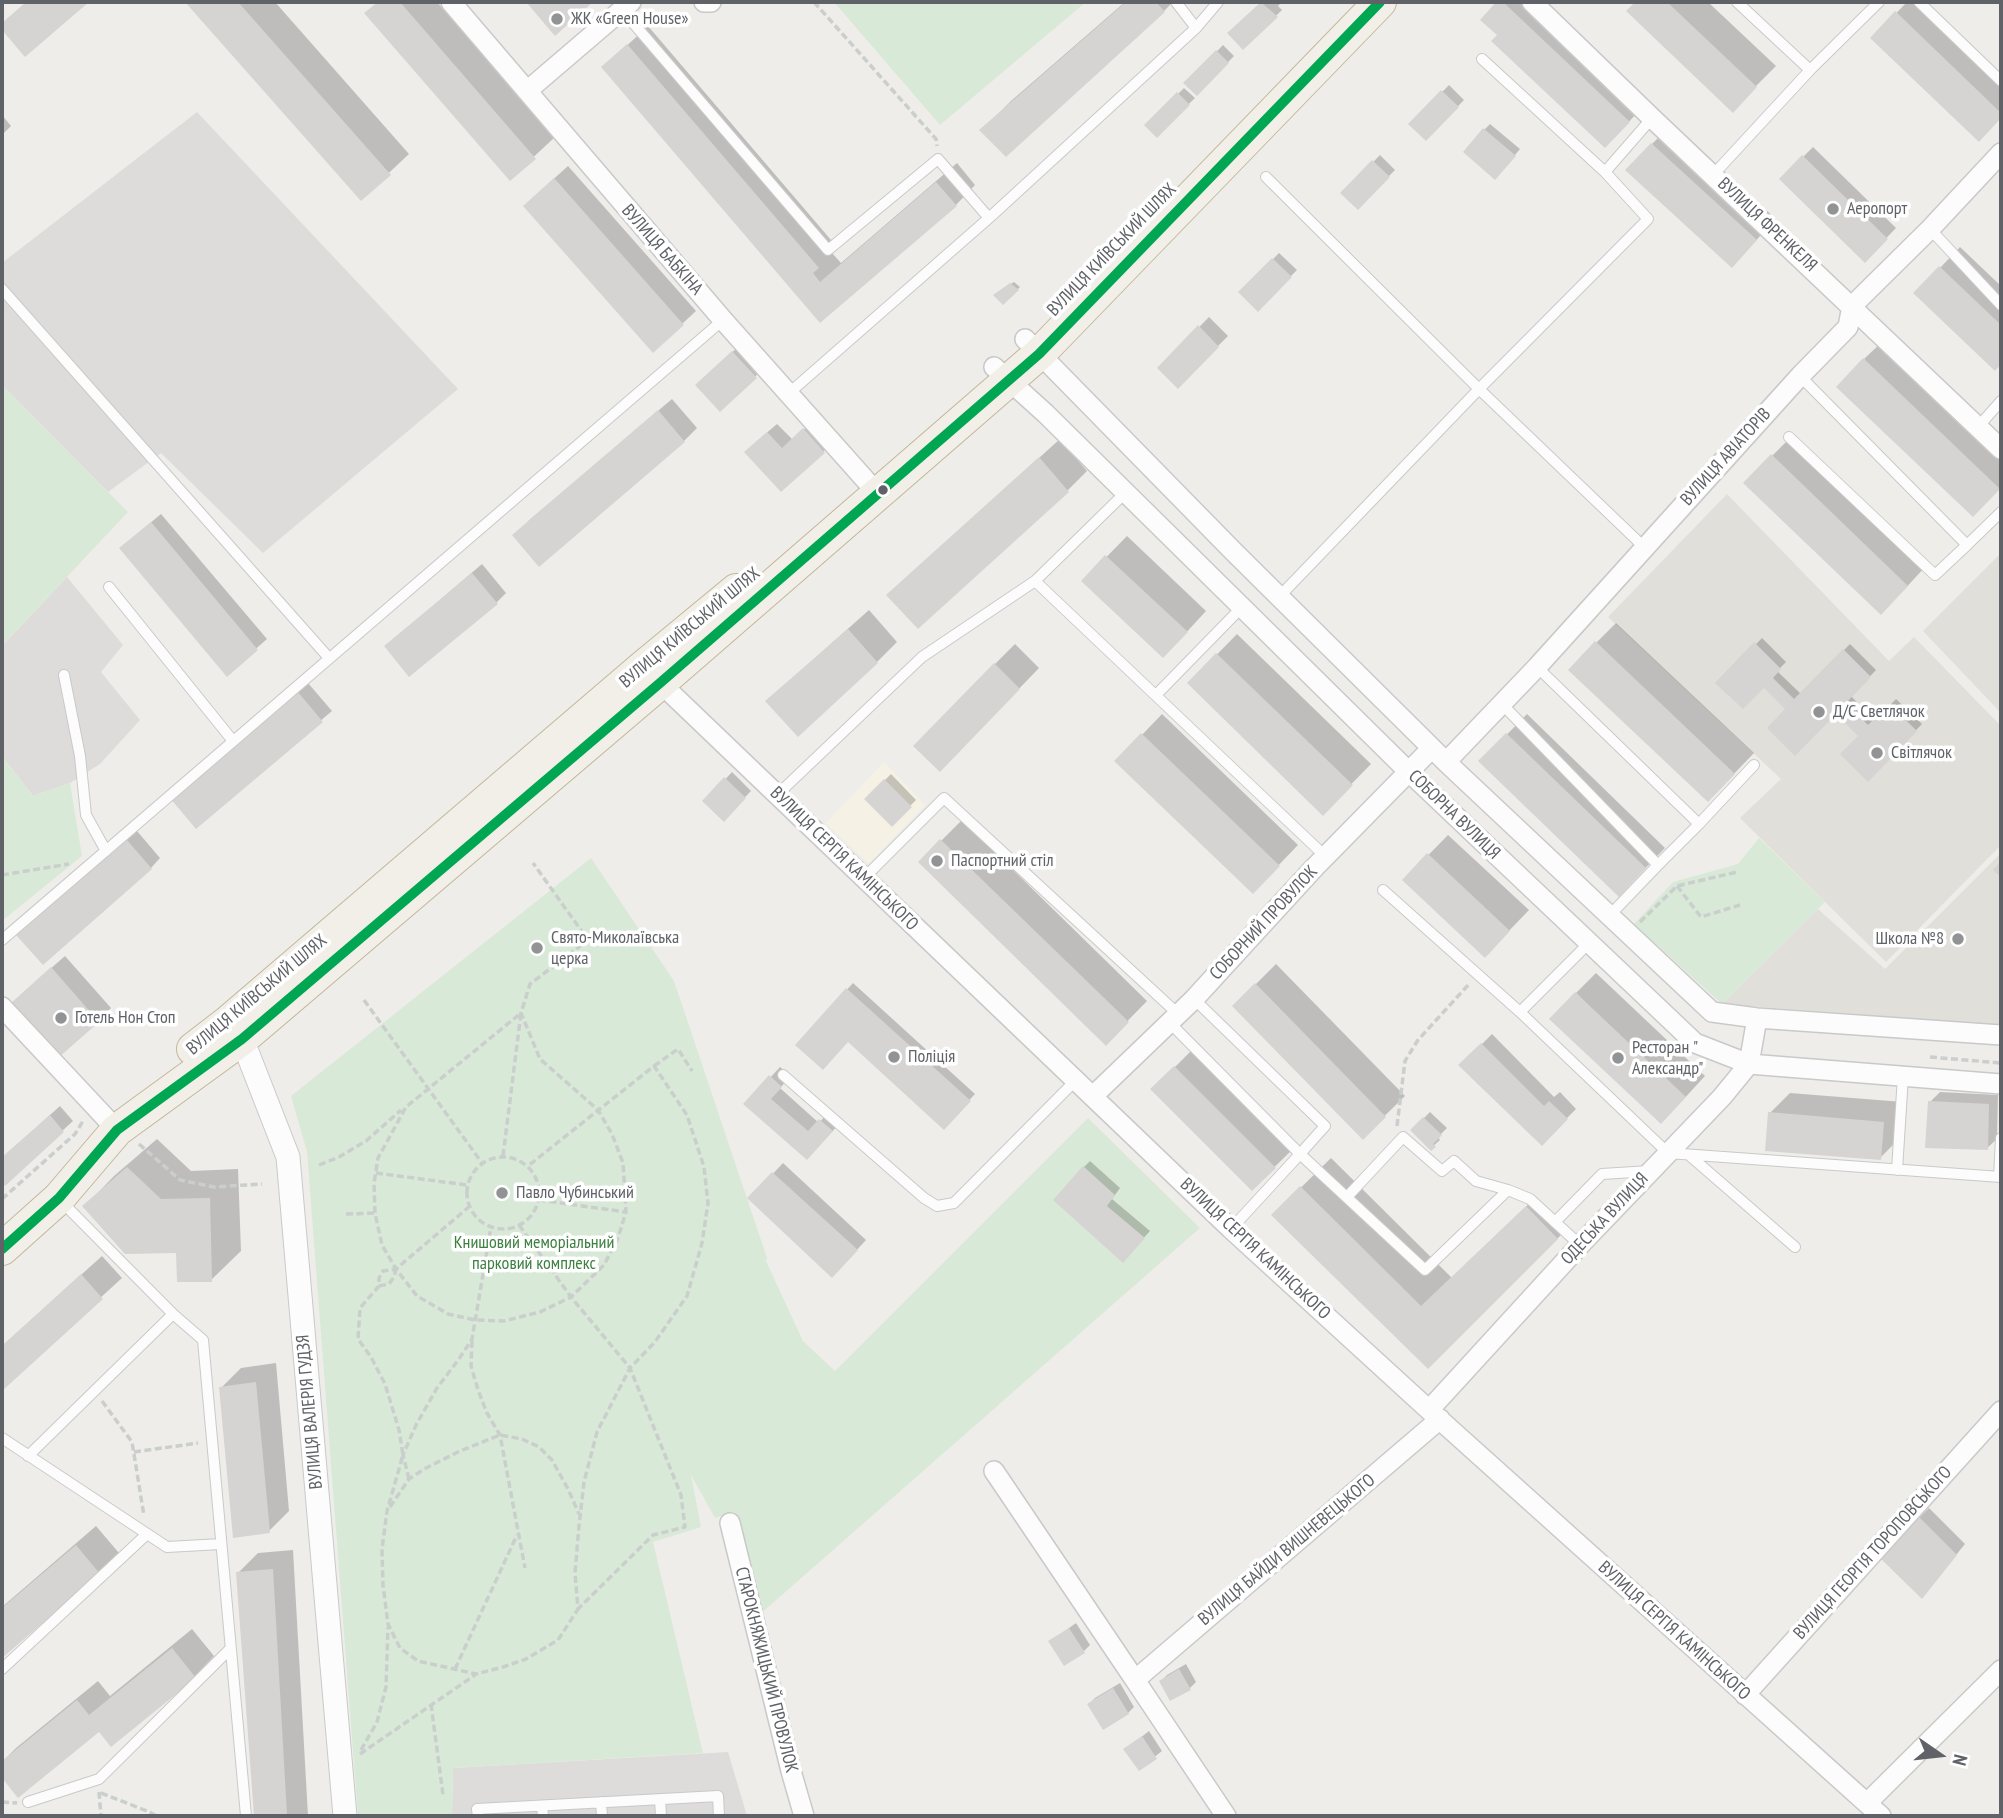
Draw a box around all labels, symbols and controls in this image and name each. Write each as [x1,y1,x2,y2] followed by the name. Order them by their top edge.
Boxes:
[571,8,688,30] place label: ЖК «Green House»
[549,11,565,27] marker: ЖК «Green House»
[1713,173,1821,277] street label: ВУЛИЦЯ ФРЕНКЕЛЯ
[1043,179,1181,321] street label: ВУЛИЦЯ КИЇВСЬКИЙ ШЛЯХ
[1847,198,1907,220] place label: Аеропорт
[617,200,707,300] street label: ВУЛИЦЯ БАБКІНА
[1825,201,1841,217] marker: Аеропорт
[1676,404,1776,510] street label: ВУЛИЦЯ АВІАТОРІВ
[876,483,890,497] unlabelled marker
[616,563,764,693] street label: ВУЛИЦЯ КИЇВСЬКИЙ ШЛЯХ
[1833,701,1925,723] place label: Д/С Светлячок
[1811,704,1827,720] marker: Д/С Светлячок
[1891,742,1952,764] place label: Світлячок
[1869,745,1885,761] marker: Світлячок
[1404,766,1504,864] street label: СОБОРНА ВУЛИЦЯ
[765,783,923,935] street label: ВУЛИЦЯ СЕРГІЯ КАМІНСЬКОГО
[951,850,1054,872] place label: Паспортний стіл
[929,853,945,869] marker: Паспортний стіл
[1206,861,1322,985] street label: СОБОРНИЙ ПРОВУЛОК
[551,927,679,970] place label: Свято-Миколаївська церка
[1876,928,1944,950] place label: Школа №8
[183,930,331,1060] street label: ВУЛИЦЯ КИЇВСЬКИЙ ШЛЯХ
[1950,931,1966,947] marker: Школа №8
[529,940,545,956] marker: Свято-Миколаївська церка
[75,1007,175,1029] place label: Готель Нон Стоп
[53,1010,69,1026] marker: Готель Нон Стоп
[1632,1037,1703,1080] place label: Ресторан " Александр"
[908,1046,955,1068] place label: Поліція
[886,1049,902,1065] marker: Поліція
[1610,1050,1626,1066] marker: Ресторан " Александр"
[1557,1169,1653,1269] street label: ОДЕСЬКА ВУЛИЦЯ
[1175,1174,1335,1324] street label: ВУЛИЦЯ СЕРГІЯ КАМІНСЬКОГО
[516,1182,634,1204] place label: Павло Чубинський
[494,1185,510,1201] marker: Павло Чубинський
[454,1232,614,1274] park label: Книшовий меморіальний парковий комплекс
[292,1334,328,1490] street label: ВУЛИЦЯ ВАЛЕРІЯ ГУДЗЯ
[1789,1462,1957,1644] street label: ВУЛИЦЯ ГЕОРГІЯ ТОРОПОВСЬКОГО
[1194,1470,1380,1630] street label: ВУЛИЦЯ БАЙДИ ВИШНЕВЕЦЬКОГО
[1593,1557,1755,1705] street label: ВУЛИЦЯ СЕРГІЯ КАМІНСЬКОГО
[730,1565,802,1775] street label: СТАРОКНЯЖИЦЬКИЙ ПРОВУЛОК
[1905,1720,1975,1790] north arrow
[1947,1752,1973,1768] text: N

